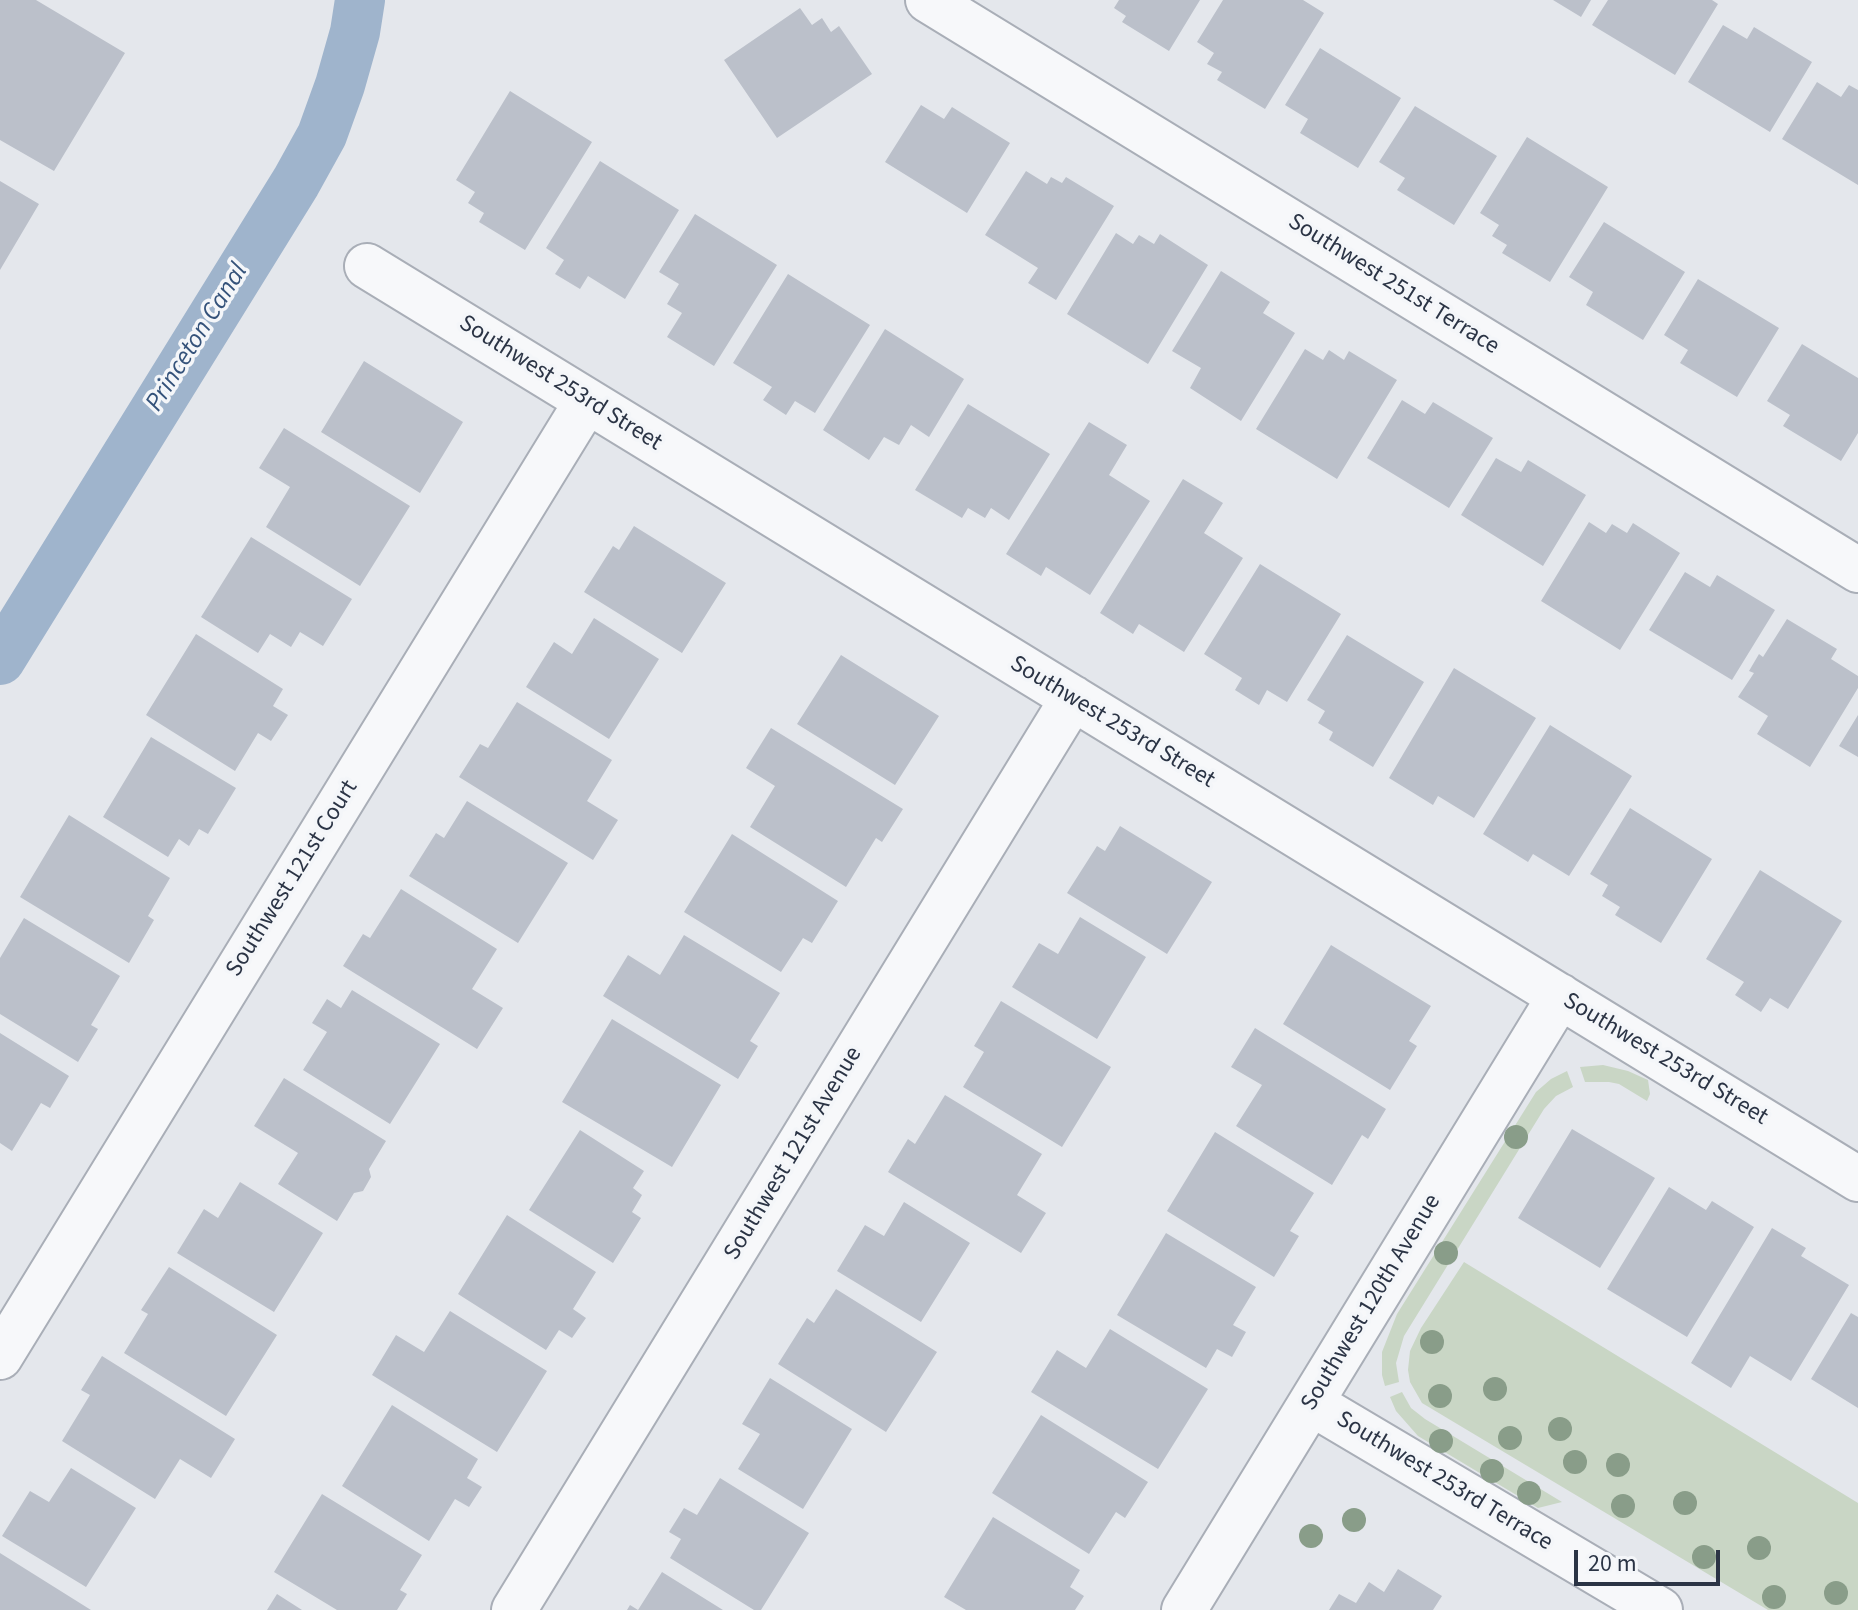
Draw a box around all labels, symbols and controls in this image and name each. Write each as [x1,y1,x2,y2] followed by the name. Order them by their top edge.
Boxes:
[1282,208,1504,362] street label: Southwest 251st Terrace
[140,258,256,418] water label: Princeton Canal
[453,310,667,458] street label: Southwest 253rd Street
[1004,650,1220,796] street label: Southwest 253rd Street
[221,776,365,982] street label: Southwest 121st Court
[1557,987,1773,1133] street label: Southwest 253rd Street
[719,1042,869,1266] street label: Southwest 121st Avenue
[1296,1190,1448,1416] street label: Southwest 120th Avenue
[1331,1406,1557,1558] street label: Southwest 253rd Terrace
[1578,1534,1724,1584] scale bar
[1588,1546,1637,1581] text: 20 m

